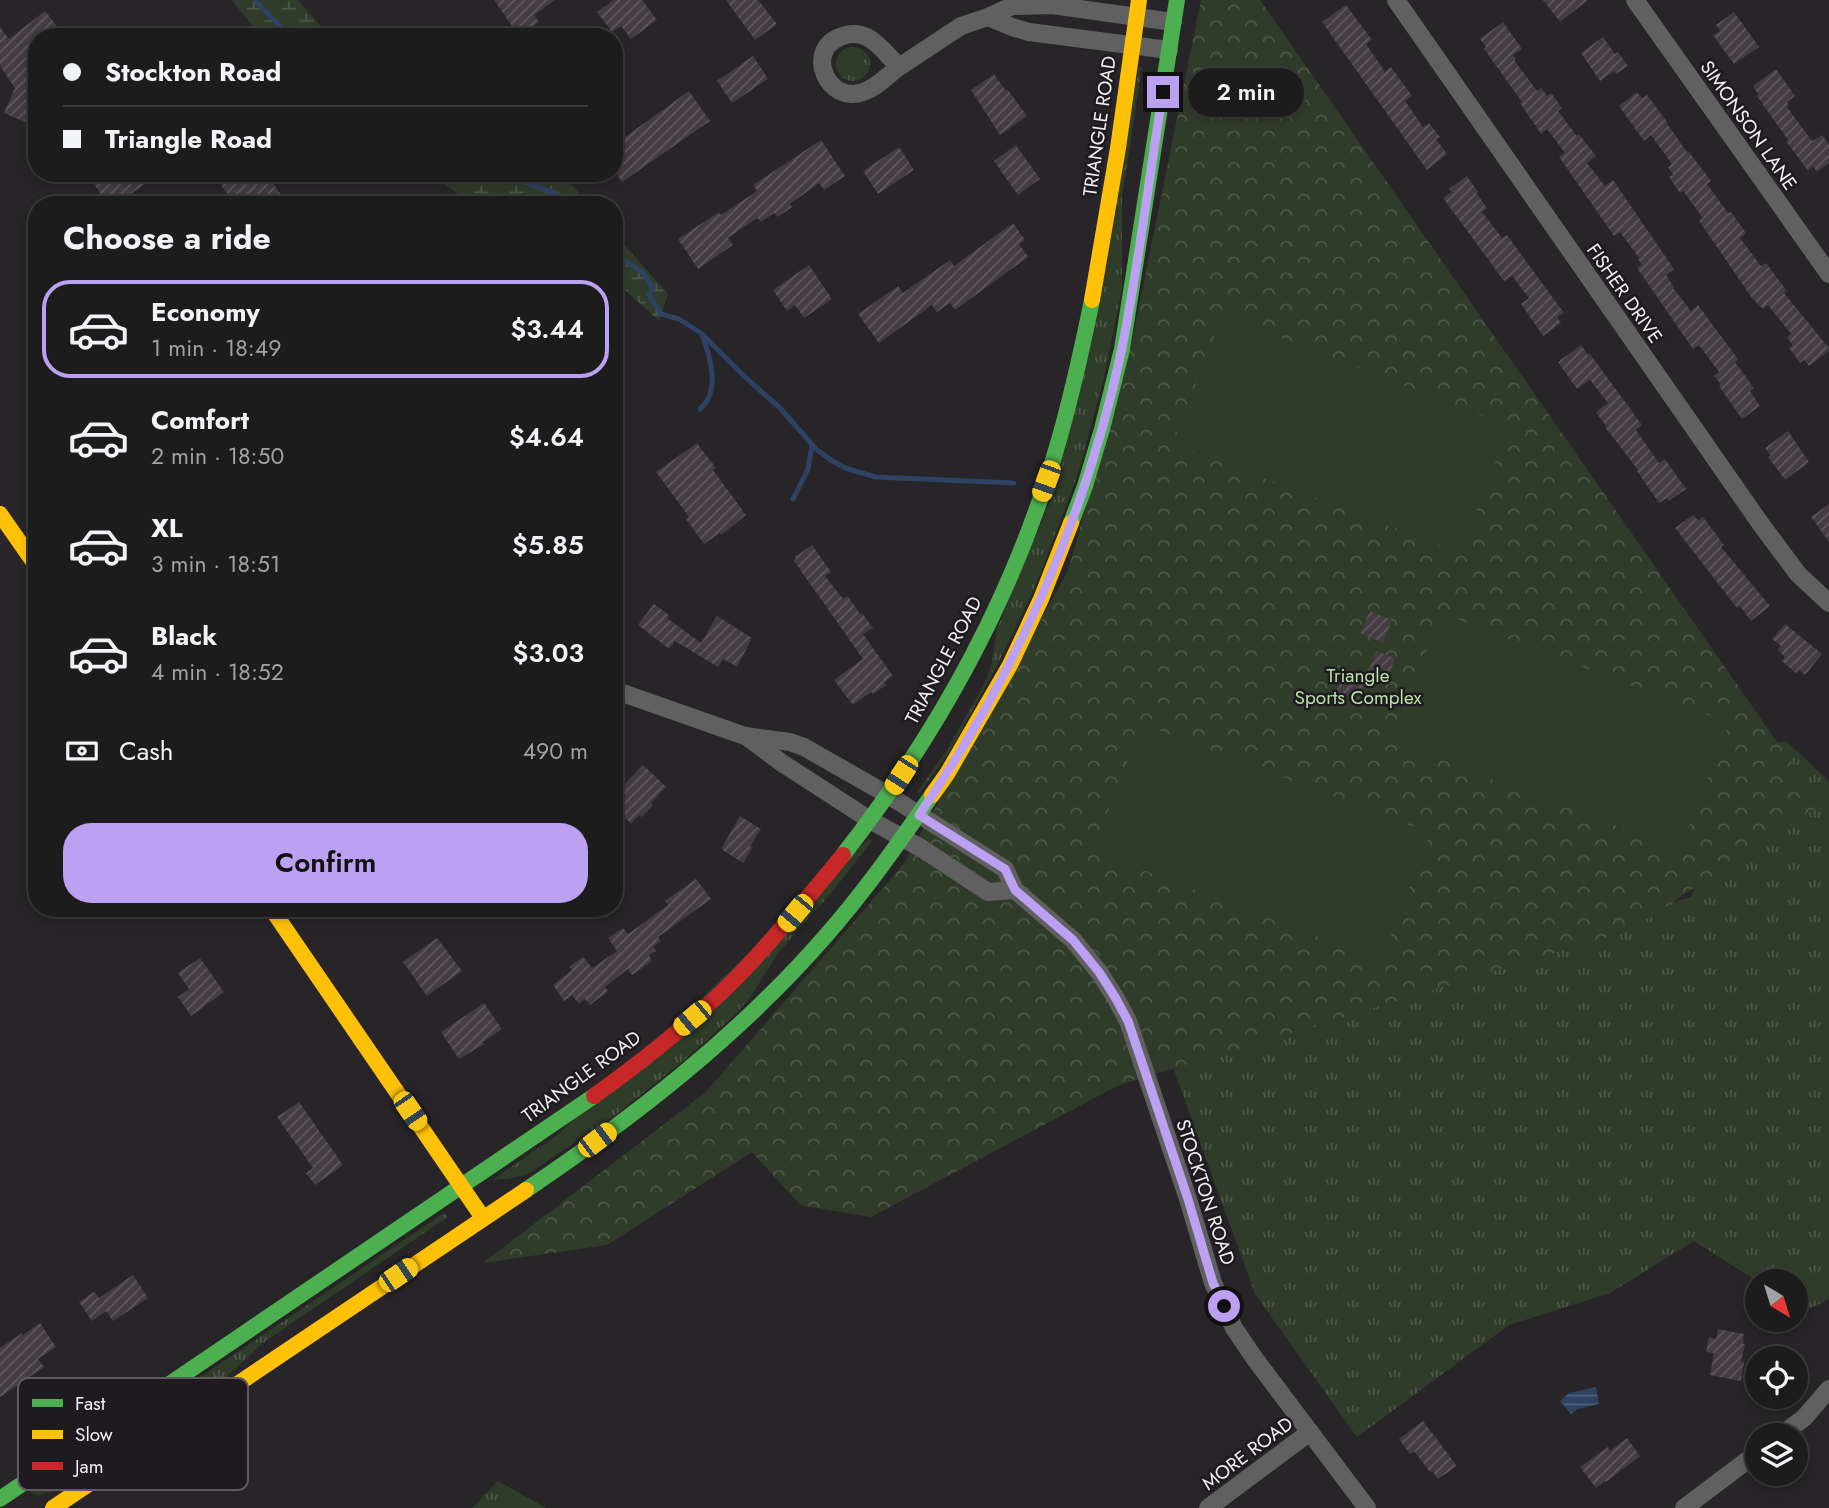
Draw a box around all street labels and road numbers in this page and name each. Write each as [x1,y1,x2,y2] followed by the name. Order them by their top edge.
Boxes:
[1076,54,1123,198] street label: TRIANGLE ROAD
[1694,55,1803,196] street label: SIMONSON LANE
[1580,238,1669,349] street label: FISHER DRIVE
[898,591,989,729] street label: TRIANGLE ROAD
[516,1024,646,1129] street label: TRIANGLE ROAD
[1169,1116,1242,1268] street label: STOCKTON ROAD
[1196,1410,1299,1497] street label: MORE ROAD

